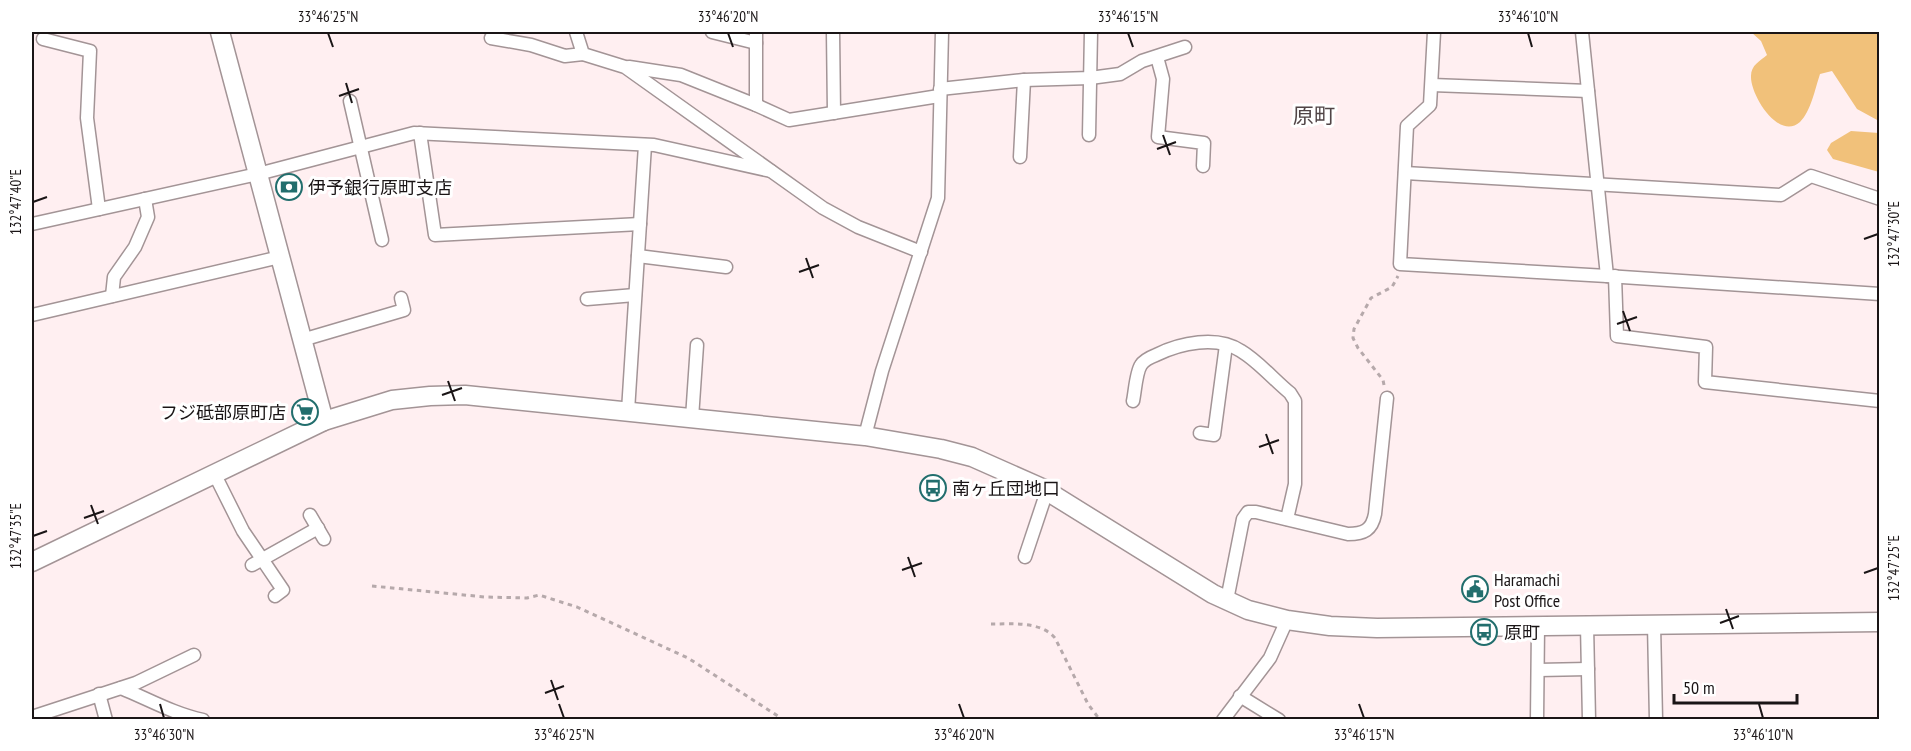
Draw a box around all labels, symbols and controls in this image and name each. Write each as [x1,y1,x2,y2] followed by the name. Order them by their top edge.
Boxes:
[298,7,358,26] text: 33°46'25"N
[698,7,758,26] text: 33°46'20"N
[1098,7,1158,26] text: 33°46'15"N
[1498,7,1558,26] text: 33°46'10"N
[1293,102,1335,129] district label: 原町
[6,169,25,235] text: 132°47'40"E
[274,172,304,202] bank icon: 伊予銀行原町支店
[308,176,452,199] place label: 伊予銀行原町支店
[1884,201,1903,267] text: 132°47'30"E
[290,397,320,427] supermarket icon: フジ砥部原町店
[160,401,286,424] place label: フジ砥部原町店
[918,473,948,503] bus stop icon: 南ヶ丘団地口
[952,477,1060,500] place label: 南ヶ丘団地口
[6,503,25,569] text: 132°47'35"E
[1884,535,1903,601] text: 132°47'25"E
[1494,568,1560,612] place label: Haramachi Post Office
[1460,574,1490,604] public building icon: Haramachi Post Office
[1469,617,1499,647] bus stop icon: 原町
[1504,621,1540,644] place label: 原町
[1674,667,1797,705] scale bar
[1683,676,1715,699] text: 50 m
[134,725,194,744] text: 33°46'30"N
[534,725,594,744] text: 33°46'25"N
[934,725,994,744] text: 33°46'20"N
[1334,725,1394,744] text: 33°46'15"N
[1733,725,1793,744] text: 33°46'10"N

